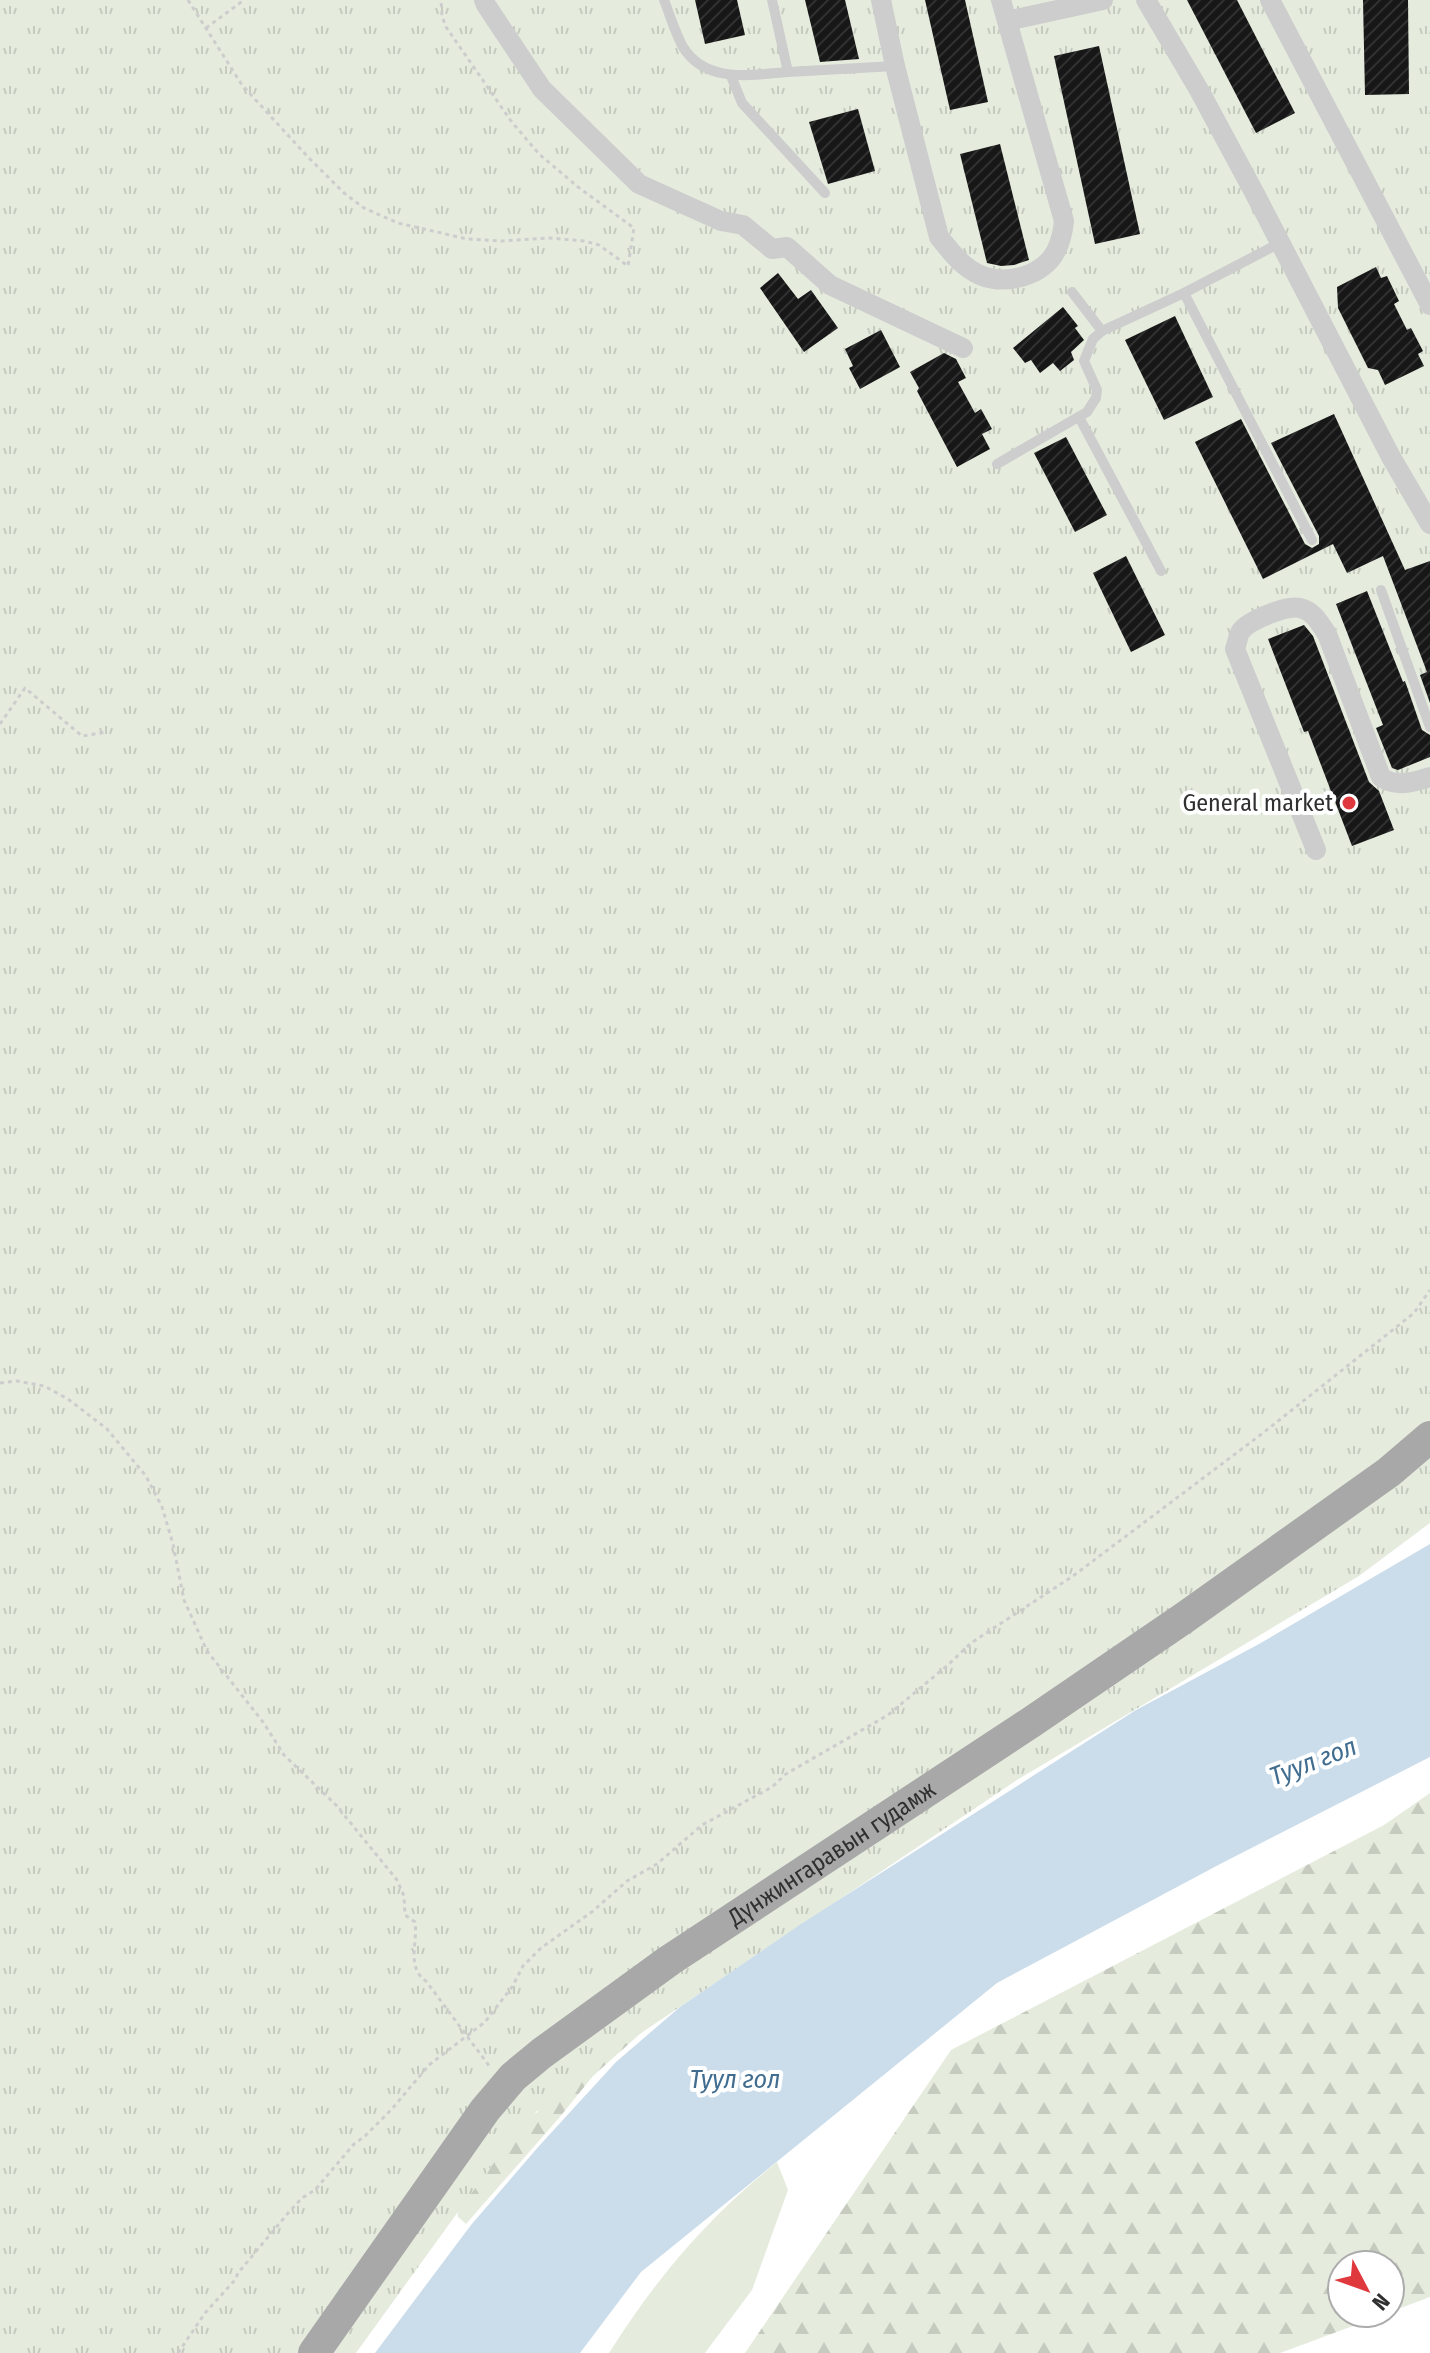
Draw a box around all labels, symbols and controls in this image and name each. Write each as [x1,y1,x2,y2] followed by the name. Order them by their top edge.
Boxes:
[1182,789,1333,817] place label: General market
[1340,794,1358,812] marker: General market
[1265,1731,1361,1792] water label: Туул гол
[722,1775,941,1932] street label: Дүнжингаравын гудамж
[690,2064,780,2095] water label: Туул гол
[1326,2249,1406,2329] north arrow
[1366,2288,1395,2316] text: N

